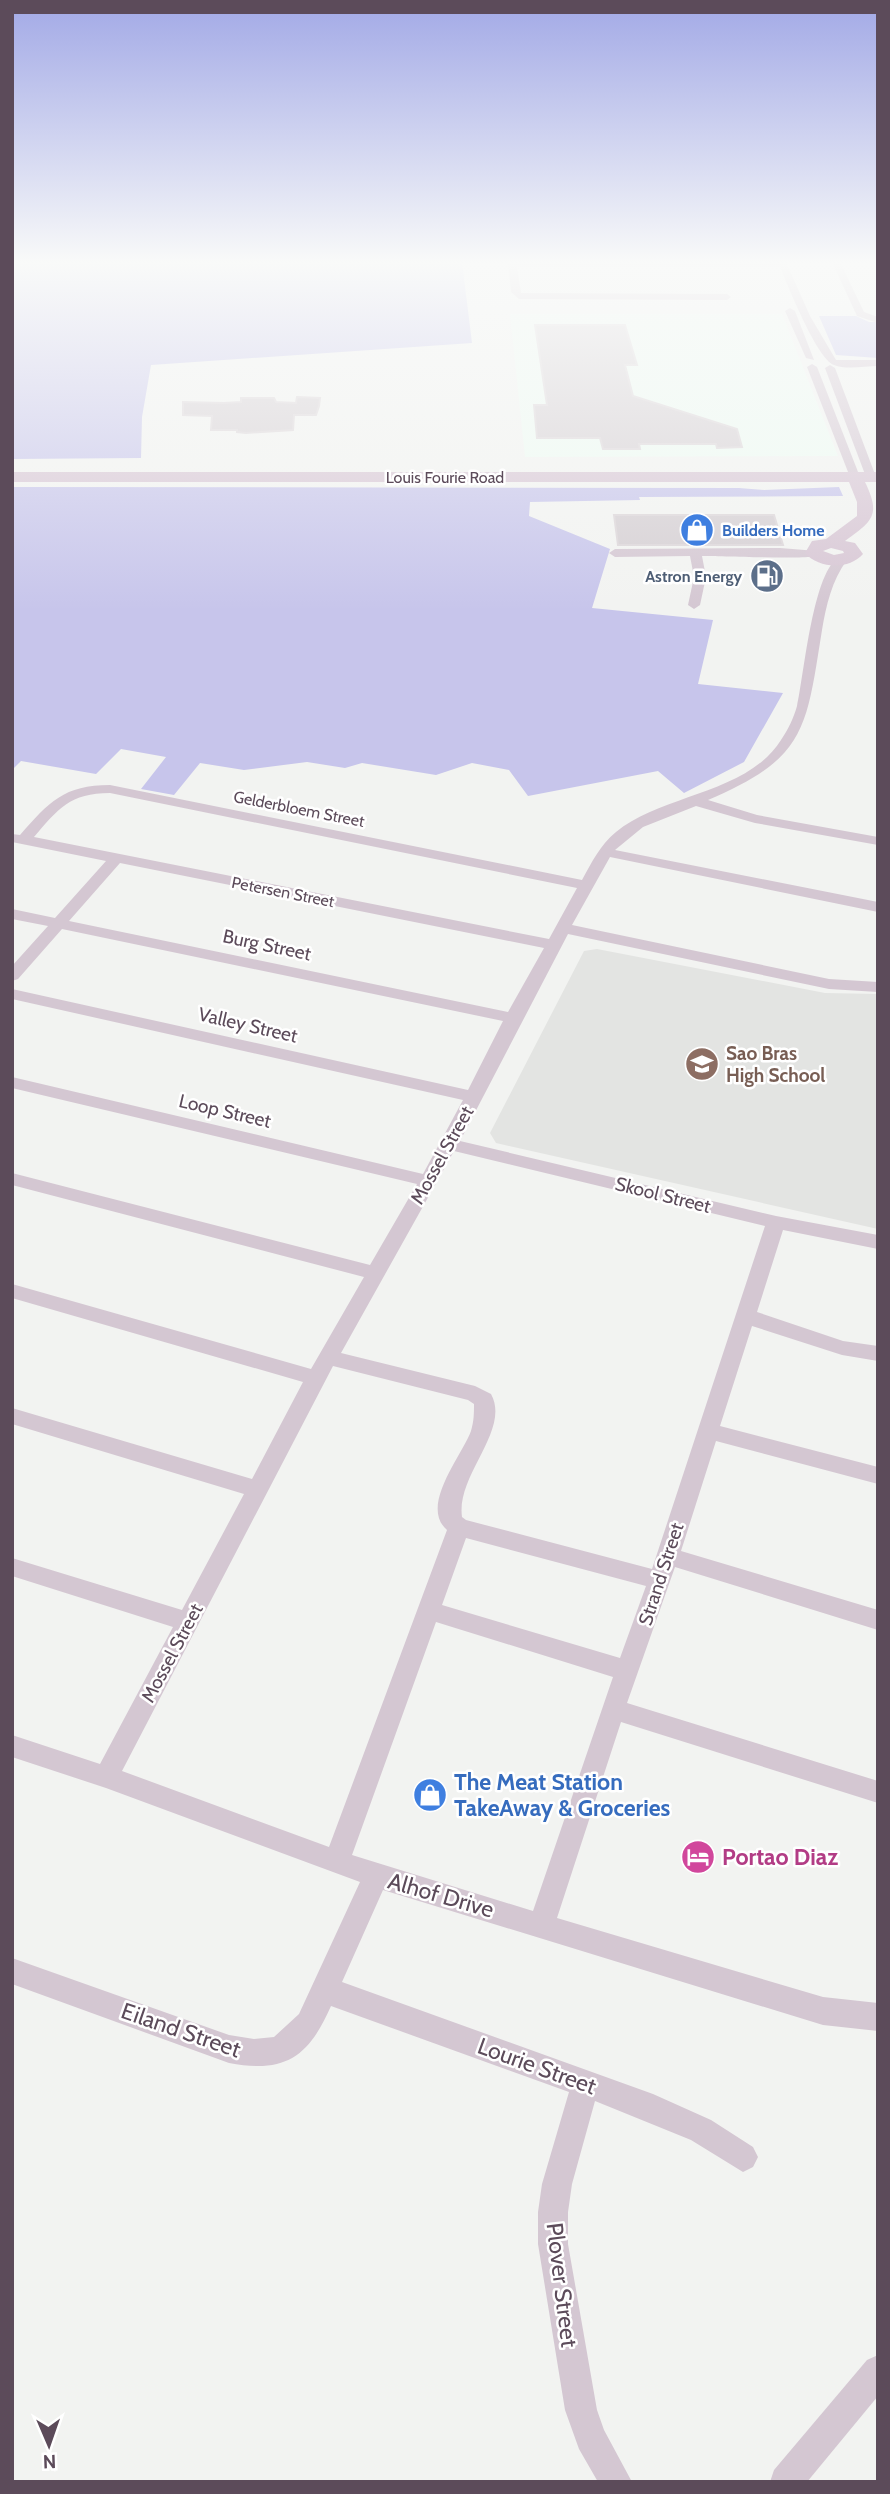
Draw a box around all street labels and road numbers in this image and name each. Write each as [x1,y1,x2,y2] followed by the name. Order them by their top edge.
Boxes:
[386,468,504,487] street label: Louis Fourie Road
[232,787,367,831] street label: Gelderbloem Street
[230,873,337,911] street label: Petersen Street
[221,924,314,966] street label: Burg Street
[196,1002,300,1048] street label: Valley Street
[177,1089,274,1133] street label: Loop Street
[406,1101,479,1208] street label: Mossel Street
[613,1172,714,1218] street label: Skool Street
[634,1519,689,1628] street label: Strand Street
[136,1599,208,1706] street label: Mossel Street
[385,1867,497,1924] street label: Alhof Drive
[118,1996,245,2064] street label: Eiland Street
[474,2032,600,2100] street label: Lourie Street
[540,2221,584,2349] street label: Plover Street

